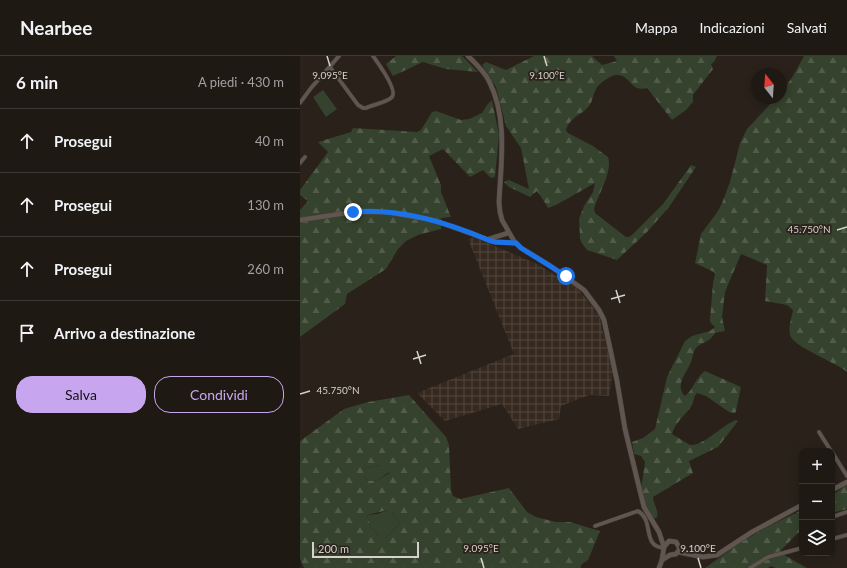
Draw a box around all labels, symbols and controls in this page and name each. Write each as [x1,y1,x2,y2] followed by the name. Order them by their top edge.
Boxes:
[20,16,92,39] text: Nearbee
[635,19,677,36] text: Mappa
[699,19,765,36] text: Indicazioni
[787,19,827,36] text: Salvati
[751,68,787,104] north arrow
[312,69,348,81] text: 9.095°E
[529,69,565,81] text: 9.100°E
[16,72,58,93] text: 6 min
[198,74,284,90] text: A piedi · 430 m
[16,130,38,152] icon: ahead
[54,132,112,150] text: Prosegui
[255,133,284,149] text: 40 m
[16,194,38,216] icon: ahead
[54,196,112,214] text: Prosegui
[247,197,284,213] text: 130 m
[344,203,362,221] route end
[787,223,831,235] text: 45.750°N
[16,258,38,280] icon: ahead
[54,260,112,278] text: Prosegui
[247,261,284,277] text: 260 m
[557,267,575,285] route start
[16,322,38,344] icon: arrive
[54,324,195,342] text: Arrivo a destinazione
[16,376,146,413] button: Salva
[154,376,284,413] button: Condividi
[316,384,360,396] text: 45.750°N
[799,448,835,556] map controls
[799,448,835,484] button: +
[799,484,835,520] button: −
[799,520,835,556] button: layers
[312,540,419,559] scale bar
[318,542,349,555] text: 200 m
[463,542,499,554] text: 9.095°E
[680,542,716,554] text: 9.100°E

